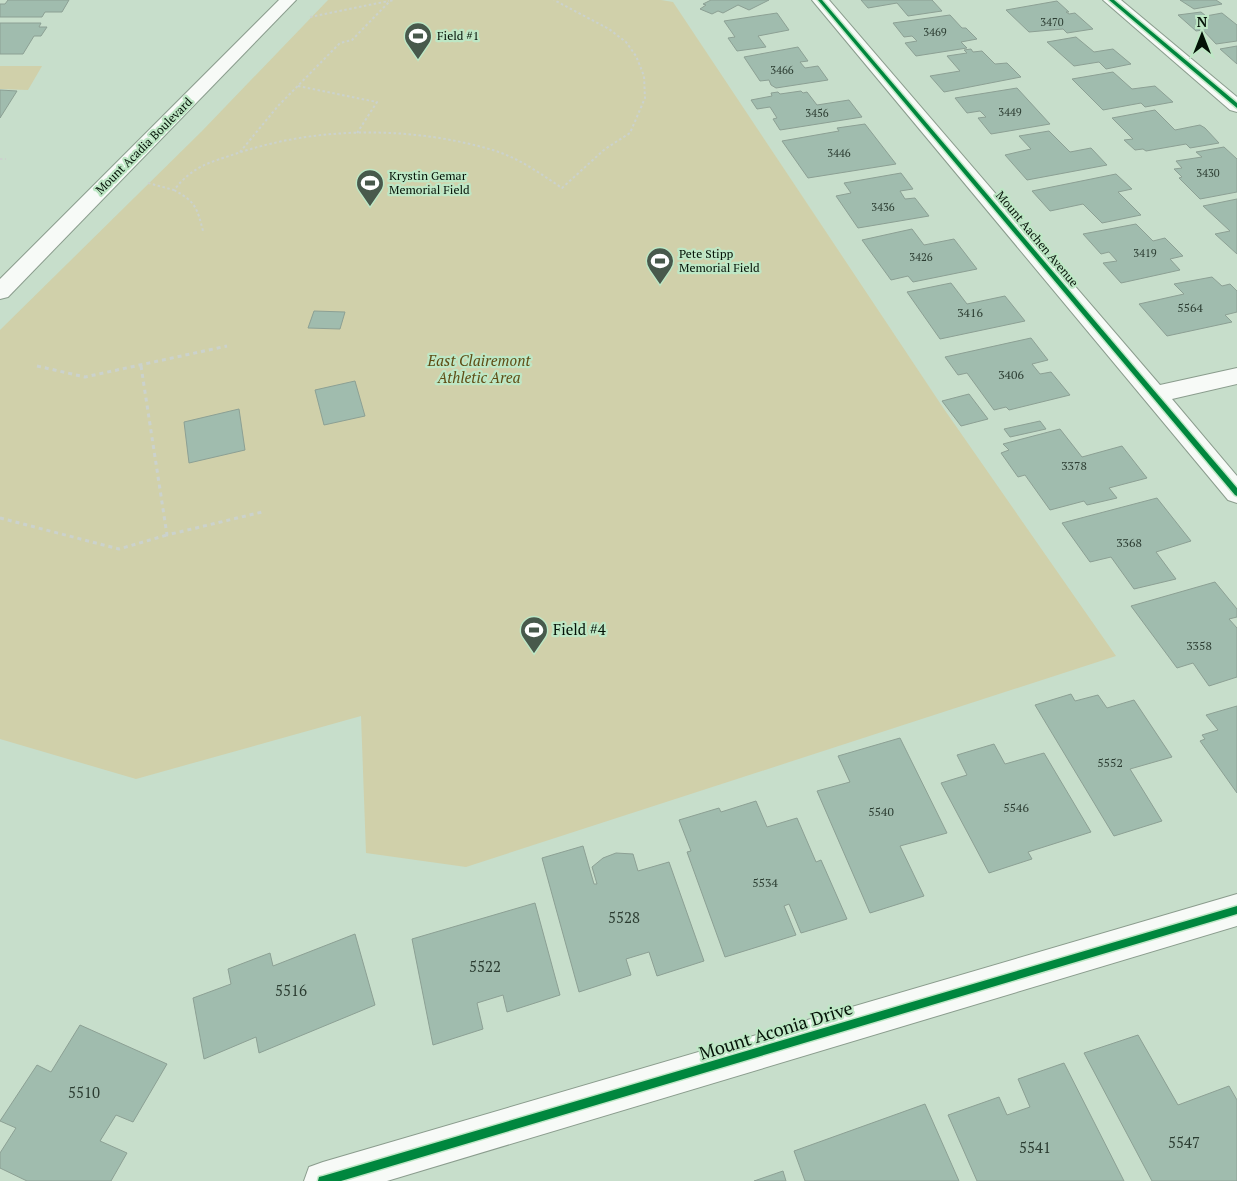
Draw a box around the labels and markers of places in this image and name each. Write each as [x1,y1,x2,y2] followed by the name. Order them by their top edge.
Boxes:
[403,21,433,60] sports icon: Field #1
[437,28,479,43] place label: Field #1
[355,168,385,207] sports icon: Krystin Gemar Memorial Field
[389,168,470,197] place label: Krystin Gemar Memorial Field
[645,246,675,285] sports icon: Pete Stipp Memorial Field
[679,246,760,275] place label: Pete Stipp Memorial Field
[519,615,549,654] sports icon: Field #4
[553,619,606,639] place label: Field #4

